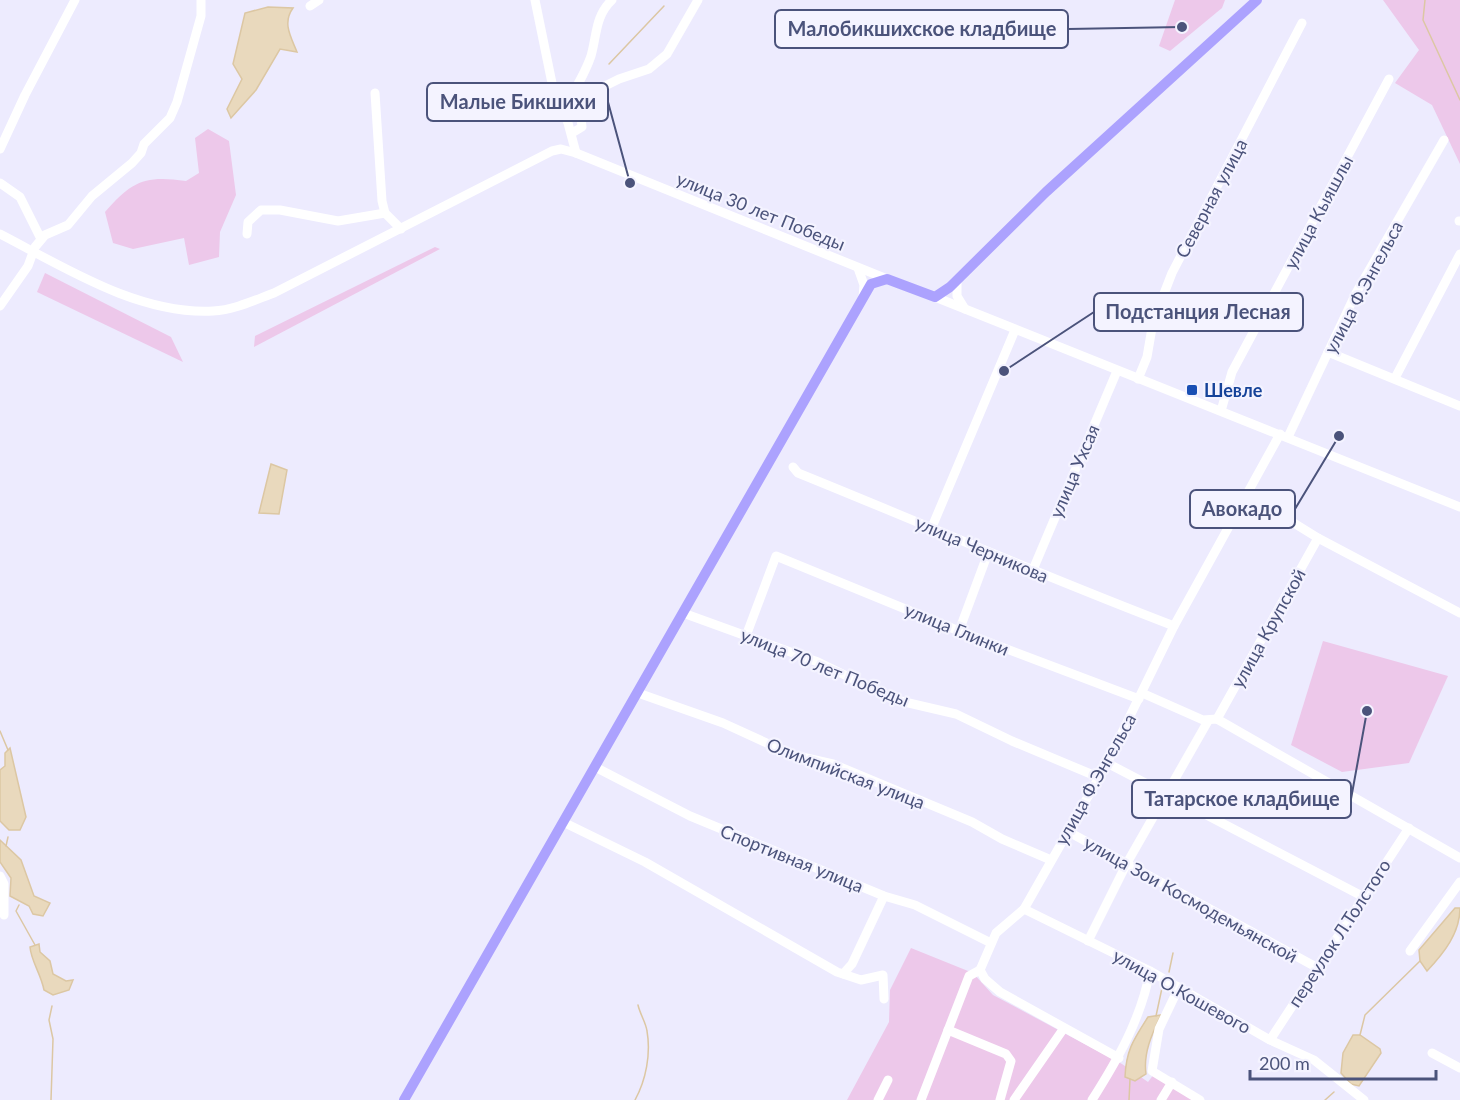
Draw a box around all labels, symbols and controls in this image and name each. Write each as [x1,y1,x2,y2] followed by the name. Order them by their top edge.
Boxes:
[775,10,1068,48] callout: Малобикшихское кладбище
[788,16,1057,40] text: Малобикшихское кладбище
[427,83,608,121] callout: Малые Бикшихи
[440,89,596,113] text: Малые Бикшихи
[1170,135,1252,261] street label: Северная улица
[1279,151,1357,273] street label: улица Кыяшлы
[673,167,849,255] street label: улица 30 лет Победы
[1319,217,1407,357] street label: улица Ф.Энгельса
[1094,293,1303,331] callout: Подстанция Лесная
[1105,299,1291,323] text: Подстанция Лесная
[1204,379,1263,401] place label: Шевле
[1185,383,1199,397] marker: Шевле
[1044,421,1104,521] street label: улица Ухсая
[1190,490,1295,528] callout: Авокадо
[1201,496,1282,520] text: Авокадо
[912,511,1052,587] street label: улица Черникова
[1226,564,1310,692] street label: улица Крупской
[902,598,1012,660] street label: улица Глинки
[737,623,913,711] street label: улица 70 лет Победы
[1050,709,1140,849] street label: улица Ф.Энгельса
[764,733,928,813] street label: Олимпийская улица
[1132,780,1351,818] callout: Татарское кладбище
[1144,786,1340,810] text: Татарское кладбище
[717,819,867,897] street label: Спортивная улица
[1080,831,1302,967] street label: улица Зои Космодемьянской
[1283,855,1395,1011] street label: переулок Л.Толстого
[1109,944,1255,1038] street label: улица О.Кошевого
[1250,1043,1436,1081] scale bar
[1259,1052,1310,1074] text: 200 m

